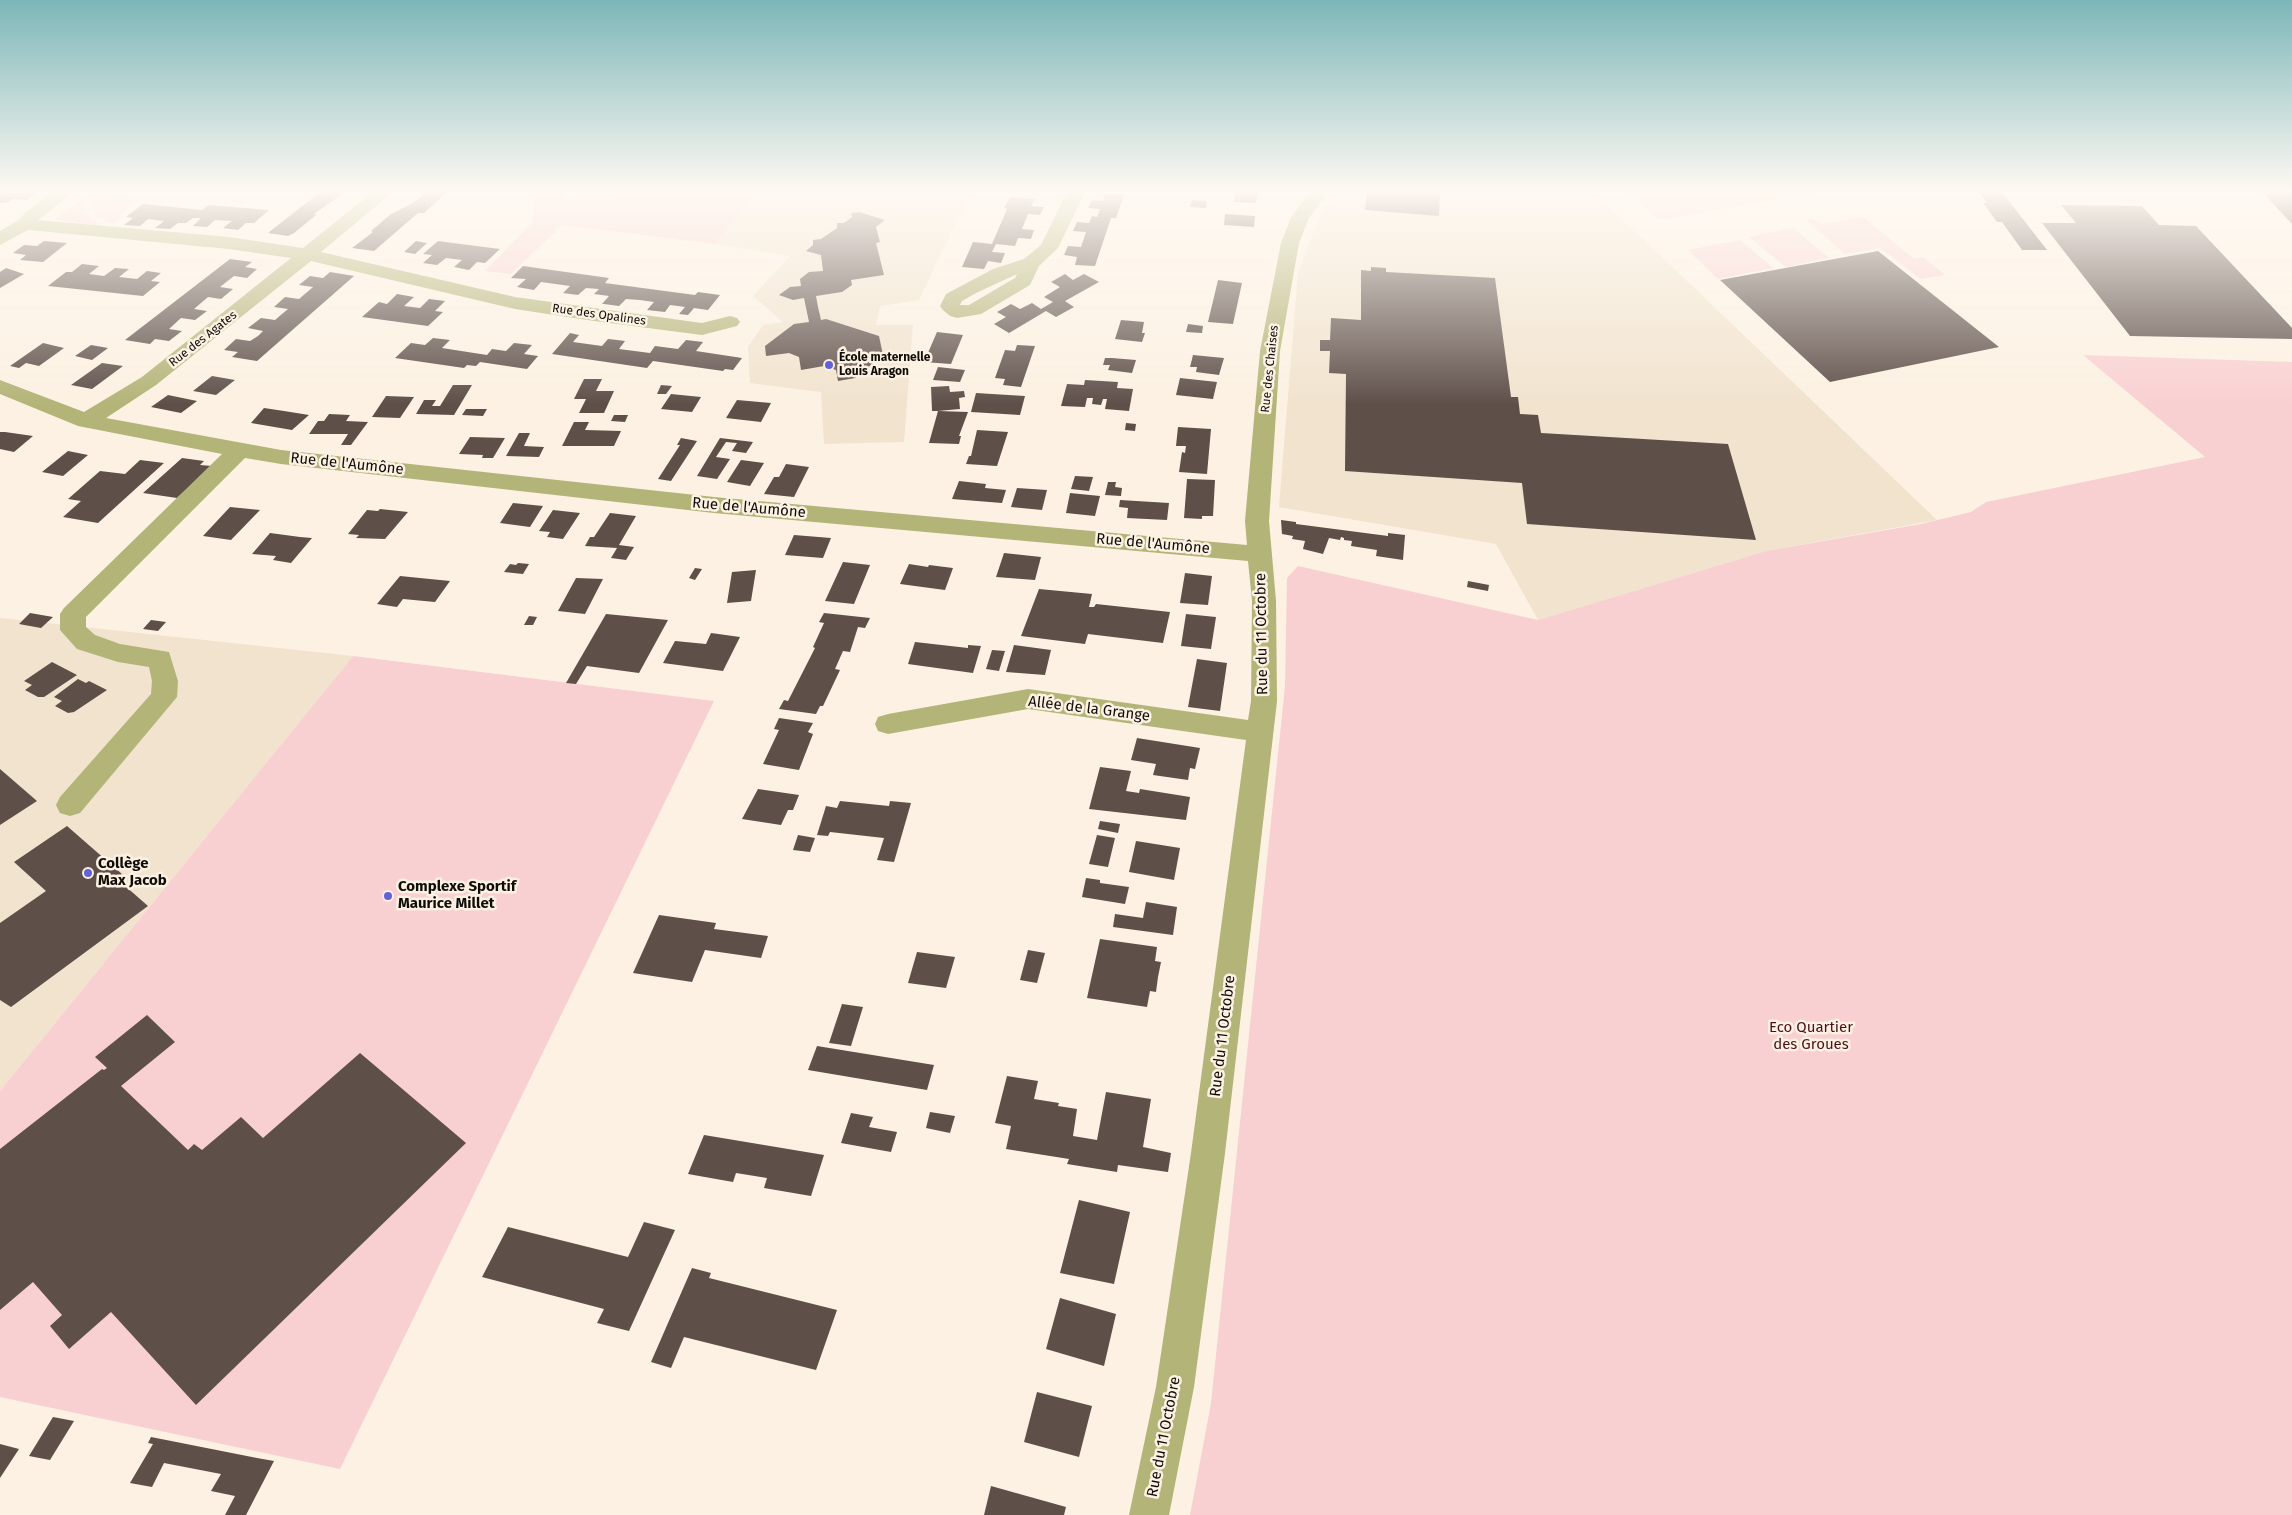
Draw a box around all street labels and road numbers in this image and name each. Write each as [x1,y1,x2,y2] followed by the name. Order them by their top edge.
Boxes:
[551,301,647,329] street label: Rue des Opalines
[166,308,240,370] street label: Rue des Agates
[1258,325,1282,413] street label: Rue des Chaises
[289,449,405,479] street label: Rue de l'Aumône
[691,494,807,522] street label: Rue de l'Aumône
[1095,530,1211,558] street label: Rue de l'Aumône
[1252,573,1272,695] street label: Rue du 11 Octobre
[1027,693,1151,725] street label: Allée de la Grange
[1207,974,1239,1098] street label: Rue du 11 Octobre
[1143,1375,1185,1499] street label: Rue du 11 Octobre

